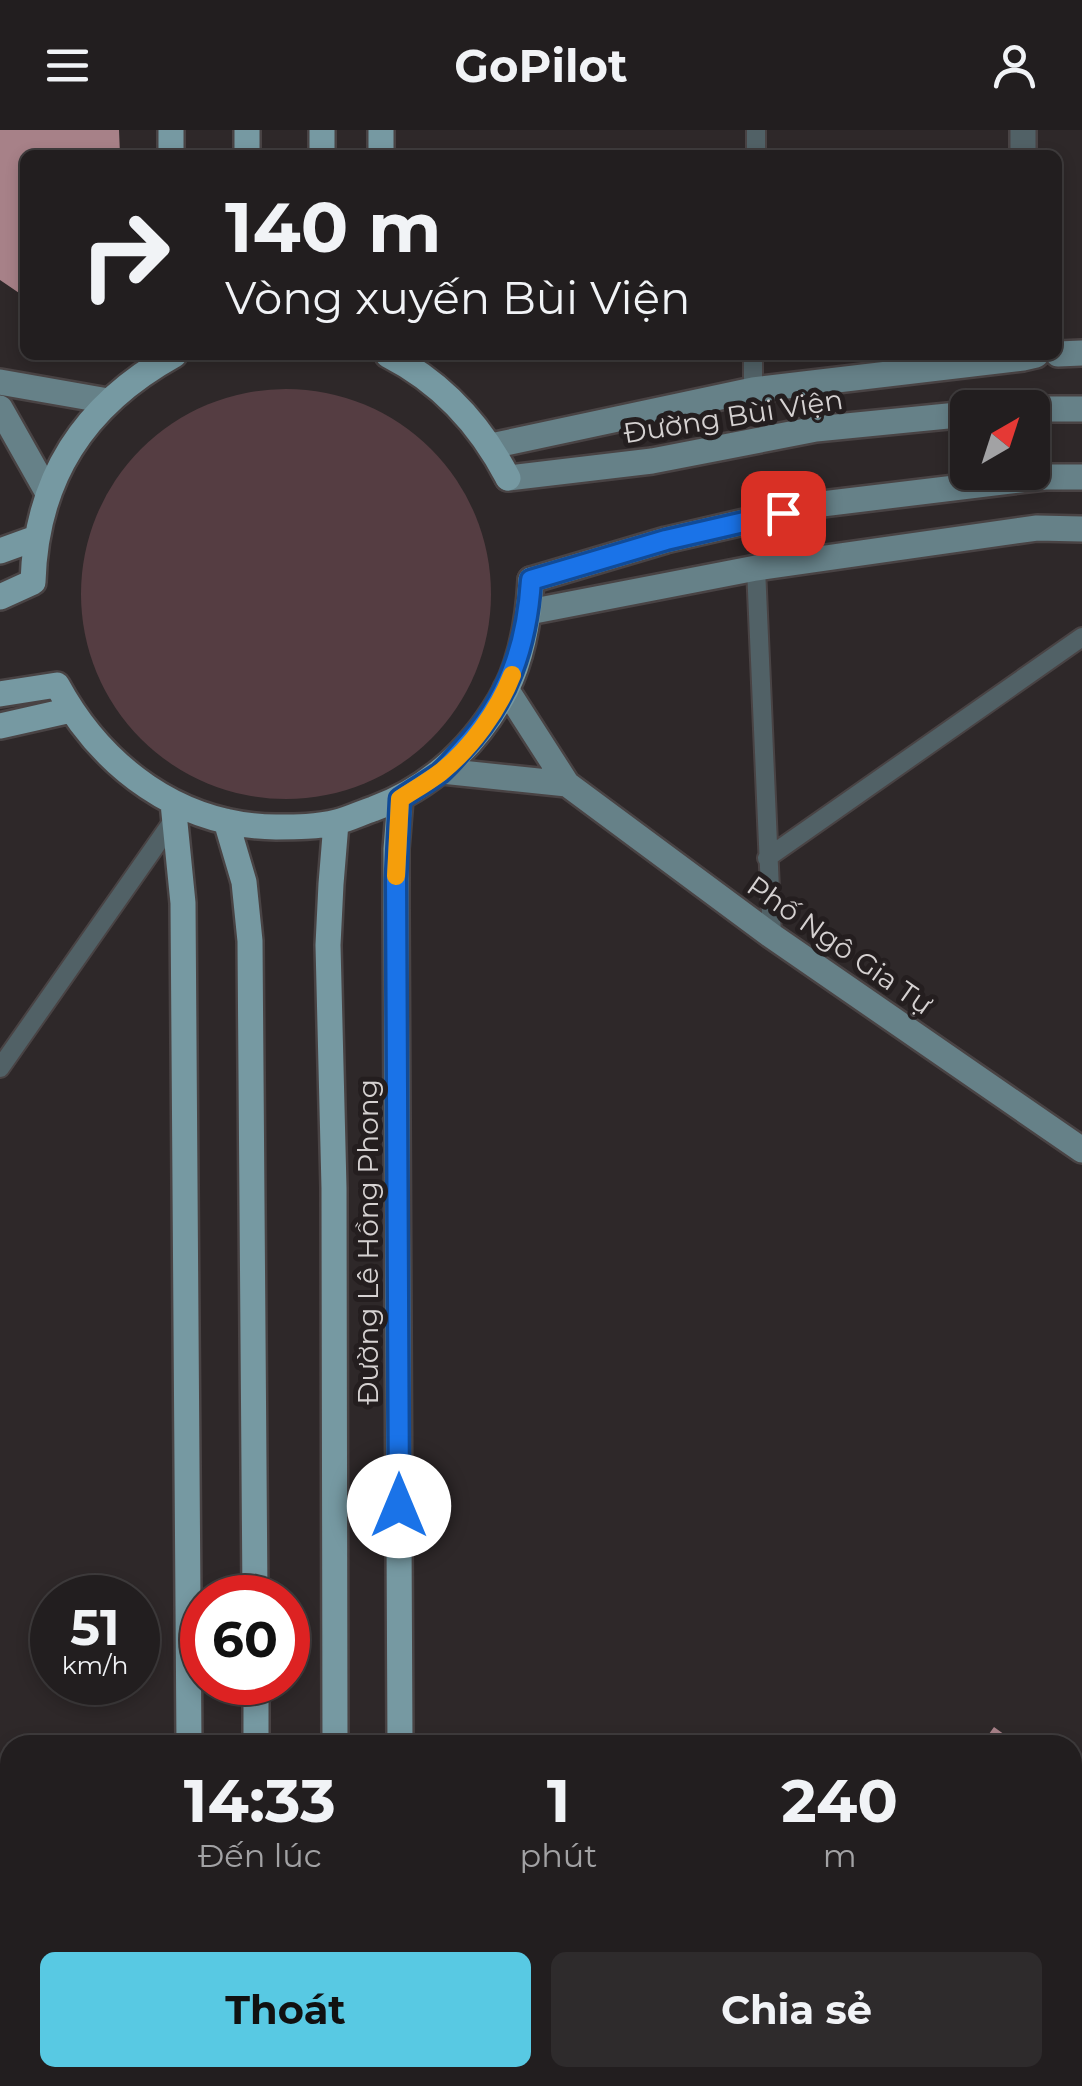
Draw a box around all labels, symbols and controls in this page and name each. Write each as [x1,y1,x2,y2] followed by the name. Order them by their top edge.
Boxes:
[40,38,95,93] icon: menu
[454,38,628,93] text: GoPilot
[987,38,1042,93] icon: person
[225,184,441,270] text: 140 m
[60,190,190,320] icon: right
[225,270,690,325] text: Vòng xuyến Bùi Viện
[621,382,845,450] street label: Đường Bùi Viện
[950,390,1050,490] north arrow
[950,390,1050,490] map controls
[741,471,826,556] pin
[756,486,811,541] icon: arrive
[741,868,939,1022] street label: Phố Ngô Gia Tự
[351,1079,385,1405] street label: Đường Lê Hồng Phong
[347,1454,451,1558] position arrow
[180,1575,310,1705] speed limit sign: 60
[70,1597,120,1658] text: 51
[62,1650,128,1680] text: km/h
[184,1764,336,1837] text: 14:33
[547,1764,570,1837] text: 1
[781,1764,898,1837] text: 240
[198,1836,322,1875] text: Đến lúc
[520,1836,597,1875] text: phút
[823,1836,857,1875] text: m
[40,1952,531,2067] button: Thoát
[551,1952,1042,2067] button: Chia sẻ

